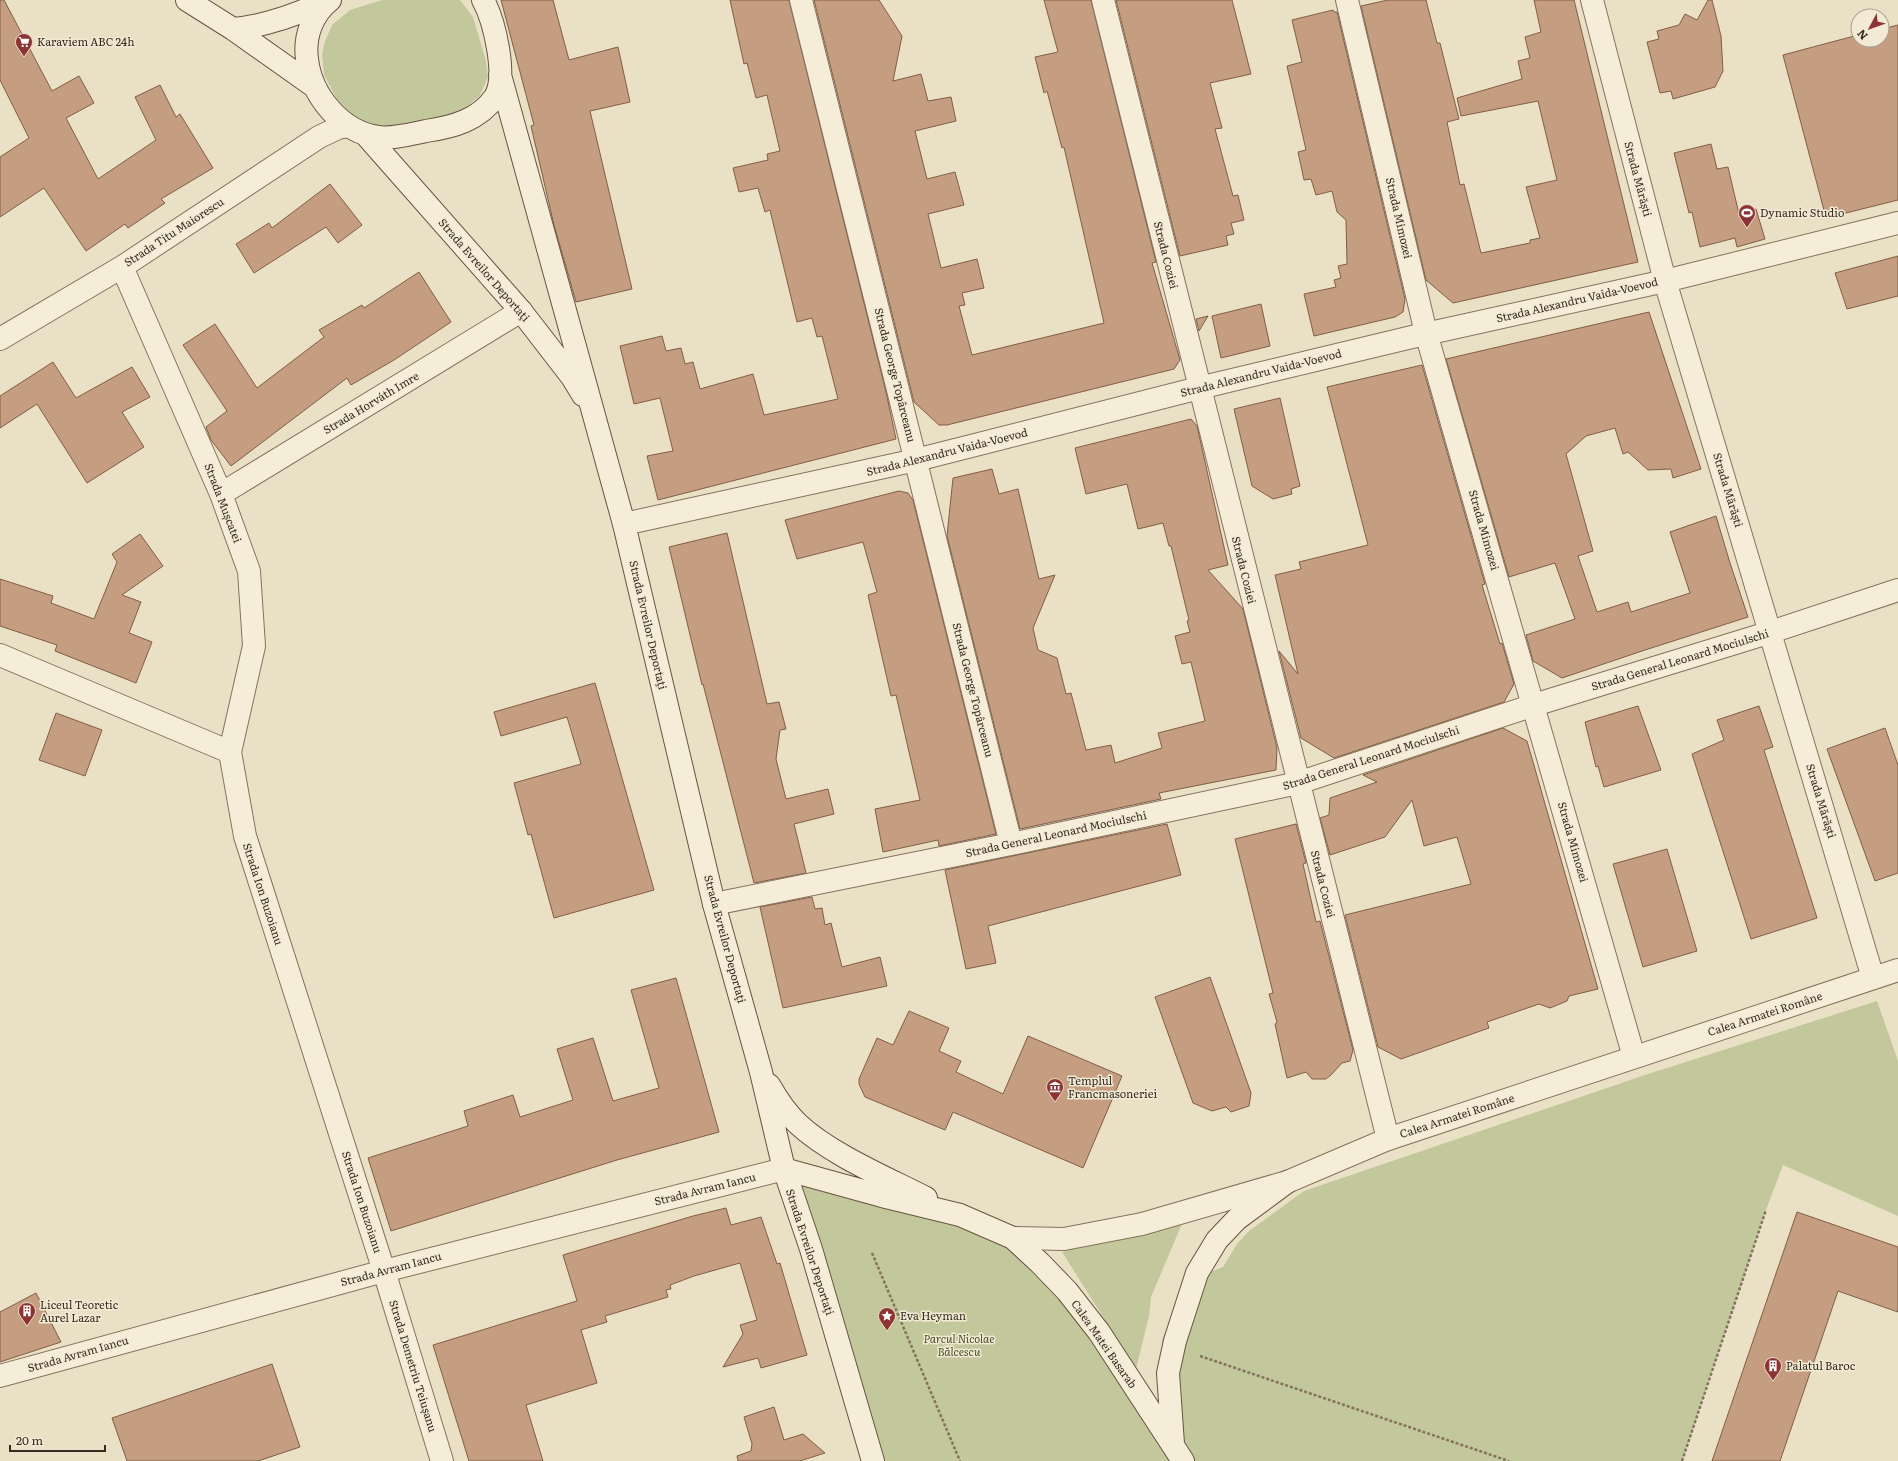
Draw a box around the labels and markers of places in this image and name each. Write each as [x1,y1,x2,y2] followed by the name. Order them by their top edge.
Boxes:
[14,32,34,57] supermarket icon: Karaviem ABC 24h
[37,33,134,49] place label: Karaviem ABC 24h
[1737,203,1757,228] sports icon: Dynamic Studio
[1760,204,1844,220] place label: Dynamic Studio
[1068,1072,1157,1101] place label: Templul Francmasoneriei
[1045,1077,1065,1102] museum icon: Templul Francmasoneriei
[40,1296,119,1325] place label: Liceul Teoretic Aurel Lazar
[17,1301,37,1326] building icon: Liceul Teoretic Aurel Lazar
[877,1306,897,1331] place icon: Eva Heyman
[900,1307,966,1323] place label: Eva Heyman
[1763,1356,1783,1381] building icon: Palatul Baroc
[1786,1357,1856,1373] place label: Palatul Baroc

